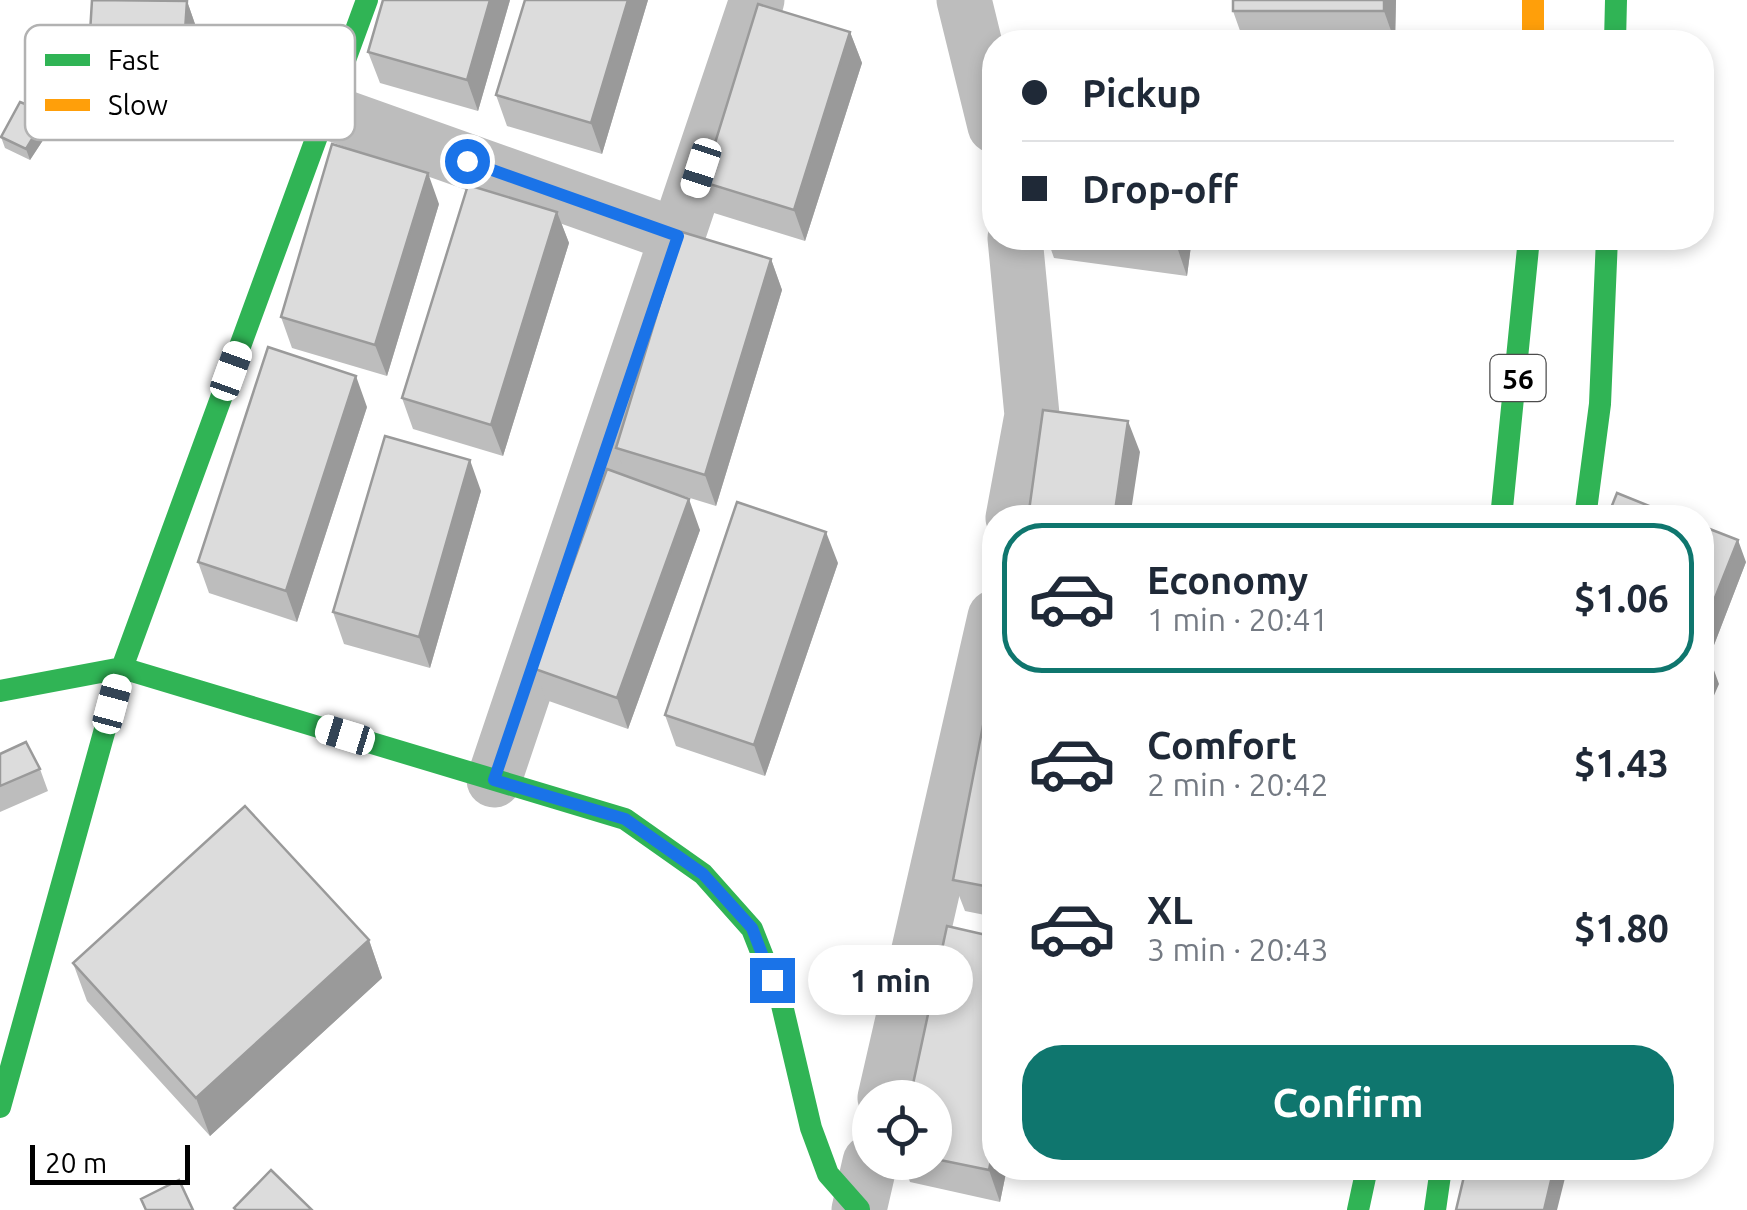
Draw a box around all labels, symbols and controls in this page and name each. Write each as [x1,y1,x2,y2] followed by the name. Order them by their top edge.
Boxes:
[25,25,355,140] legend
[108,44,159,75] text: Fast
[1082,72,1201,114] text: Pickup
[108,89,168,120] text: Slow
[677,135,725,201] car
[445,139,490,184] route start
[1082,168,1238,210] text: Drop-off
[207,338,255,404] car
[1490,355,1546,401] road number: 56
[1027,553,1117,643] icon: car
[1147,559,1308,601] text: Economy
[1574,577,1669,619] text: $1.06
[1147,601,1329,637] text: 1 min · 20:41
[90,671,134,737] car
[312,712,378,758] car
[1027,718,1117,808] icon: car
[1147,724,1297,766] text: Comfort
[1574,742,1669,784] text: $1.43
[1147,766,1329,802] text: 2 min · 20:42
[1027,883,1117,973] icon: car
[1147,889,1193,931] text: XL
[1574,907,1669,949] text: $1.80
[1147,931,1329,967] text: 3 min · 20:43
[807,945,972,1015] callout: 1 min
[750,958,795,1003] route end
[850,962,931,998] text: 1 min
[1022,1045,1674,1160] button: Confirm
[852,1080,952,1180] map controls
[852,1080,952,1180] button: locate
[30,1140,190,1184] scale bar
[45,1147,107,1178] text: 20 m

